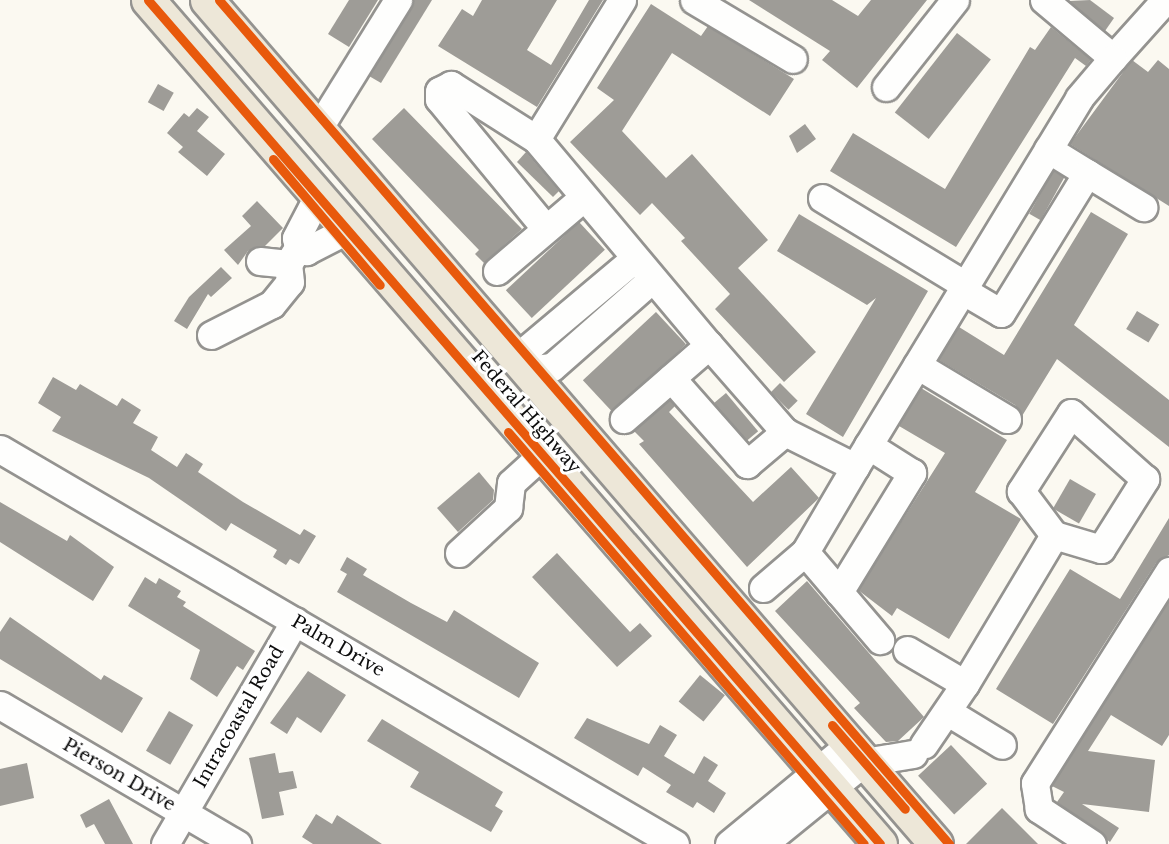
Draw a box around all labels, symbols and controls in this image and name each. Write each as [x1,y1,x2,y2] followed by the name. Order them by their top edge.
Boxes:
[467,346,585,478] street label: Federal Highway
[288,611,388,681] street label: Palm Drive
[190,642,288,792] street label: Intracoastal Road
[59,734,179,816] street label: Pierson Drive

